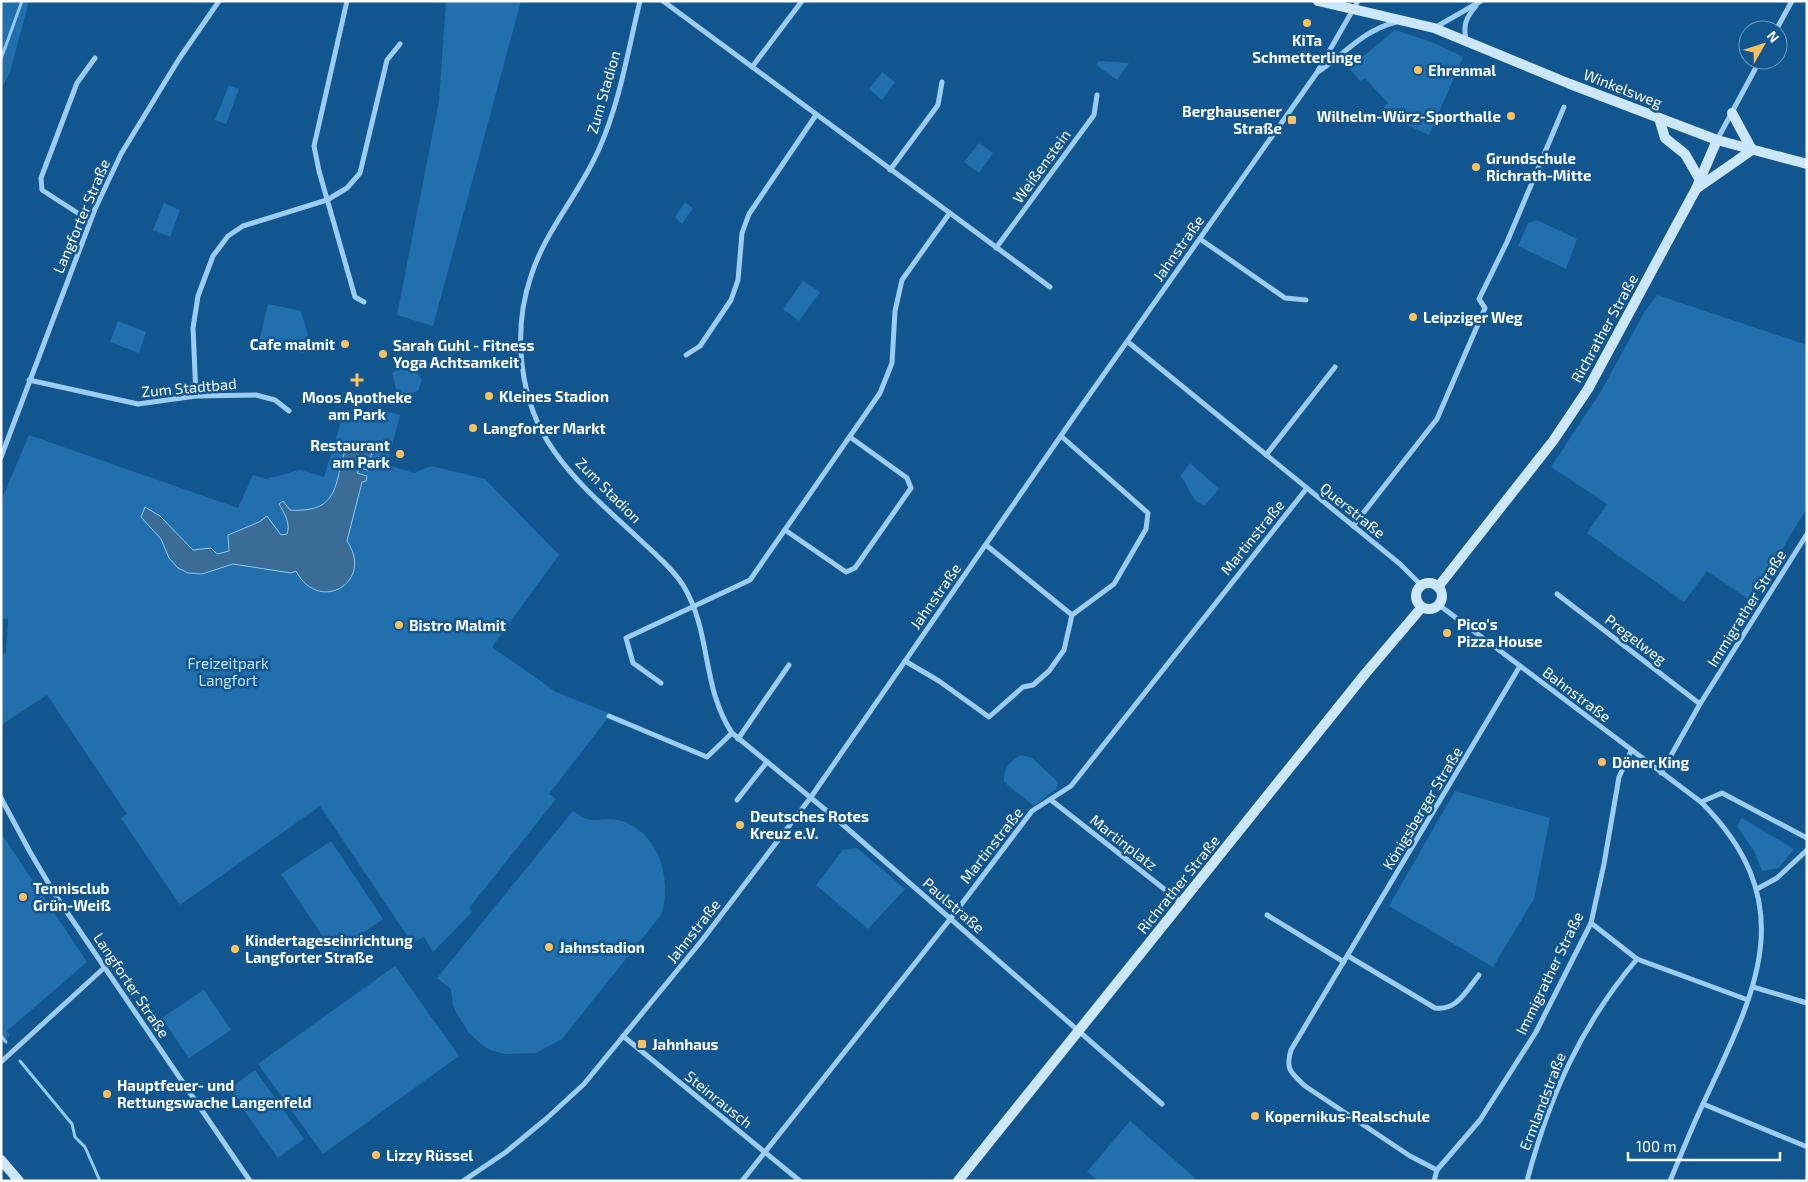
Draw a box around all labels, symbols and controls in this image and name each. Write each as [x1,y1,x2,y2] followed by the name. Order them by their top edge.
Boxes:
[1301,17,1313,29] marker: KiTa Schmetterlinge
[1738,20,1788,70] north arrow
[1764,27,1783,46] text: N
[1252,31,1362,66] place label: KiTa Schmetterlinge
[583,48,623,136] street label: Zum Stadion
[1428,61,1496,79] place label: Ehrenmal
[1412,64,1424,76] marker: Ehrenmal
[1581,65,1666,111] street label: Winkelsweg
[1182,102,1283,137] place label: Berghausener Straße
[1317,107,1501,125] place label: Wilhelm-Würz-Sporthalle
[1505,110,1517,122] marker: Wilhelm-Würz-Sporthalle
[1286,114,1298,126] marker: Berghausener Straße
[1008,126,1074,206] street label: Weißenstein
[1486,149,1591,184] place label: Grundschule Richrath-Mitte
[49,156,113,276] street label: Langforter Straße
[1470,161,1482,173] marker: Grundschule Richrath-Mitte
[1149,211,1207,285] street label: Jahnstraße
[1567,271,1641,385] street label: Richrather Straße
[1423,308,1523,326] place label: Leipziger Weg
[1407,311,1419,323] marker: Leipziger Weg
[250,335,335,353] place label: Cafe malmit
[393,336,535,371] place label: Sarah Guhl - Fitness Yoga Achtsamkeit
[339,338,351,350] marker: Cafe malmit
[377,348,389,360] marker: Sarah Guhl - Fitness Yoga Achtsamkeit
[141,374,237,400] street label: Zum Stadtbad
[351,374,363,386] marker: Moos Apotheke am Park
[499,387,609,405] place label: Kleines Stadion
[302,388,412,423] place label: Moos Apotheke am Park
[483,390,495,402] marker: Kleines Stadion
[483,419,606,437] place label: Langforter Markt
[467,422,479,434] marker: Langforter Markt
[310,436,391,471] place label: Restaurant am Park
[394,448,406,460] marker: Restaurant am Park
[572,453,646,527] street label: Zum Stadion
[1316,478,1389,542] street label: Querstraße
[1216,496,1288,578] street label: Martinstraße
[1703,546,1789,670] street label: Immigrather Straße
[906,559,964,633] street label: Jahnstraße
[1602,610,1671,668] street label: Pregelweg
[1457,615,1543,650] place label: Pico's Pizza House
[409,616,506,634] place label: Bistro Malmit
[393,619,405,631] marker: Bistro Malmit
[1441,627,1453,639] marker: Pico's Pizza House
[187,654,269,689] park label: Freizeitpark Langfort
[1539,663,1615,725] street label: Bahnstraße
[1378,743,1466,873] street label: Königsberger Straße
[1612,753,1690,771] place label: Döner King
[1596,756,1608,768] marker: Döner King
[956,803,1026,887] street label: Martinstraße
[750,807,869,842] place label: Deutsches Rotes Kreuz e.V.
[1087,810,1161,874] street label: Martinplatz
[734,819,746,831] marker: Deutsches Rotes Kreuz e.V.
[1133,831,1223,937] street label: Richrather Straße
[919,873,989,937] street label: Paulstraße
[33,879,111,914] place label: Tennisclub Grün-Weiß
[17,891,29,903] marker: Tennisclub Grün-Weiß
[662,895,724,967] street label: Jahnstraße
[1511,909,1587,1037] street label: Immigrather Straße
[90,929,174,1041] street label: Langforter Straße
[245,931,413,966] place label: Kindertageseinrichtung Langforter Straße
[559,938,645,956] place label: Jahnstadion
[543,941,555,953] marker: Jahnstadion
[229,943,241,955] marker: Kindertageseinrichtung Langforter Straße
[652,1035,719,1053] place label: Jahnhaus
[636,1038,648,1050] marker: Jahnhaus
[1515,1050,1569,1152] street label: Ermlandstraße
[682,1067,756,1131] street label: Steinrausch
[117,1076,312,1111] place label: Hauptfeuer- und Rettungswache Langenfeld
[101,1088,113,1100] marker: Hauptfeuer- und Rettungswache Langenfeld
[1265,1107,1430,1125] place label: Kopernikus-Realschule
[1249,1110,1261,1122] marker: Kopernikus-Realschule
[1628,1130,1780,1162] scale bar
[1636,1137,1677,1155] text: 100 m
[386,1146,473,1165] place label: Lizzy Rüssel
[370,1149,382,1161] marker: Lizzy Rüssel

